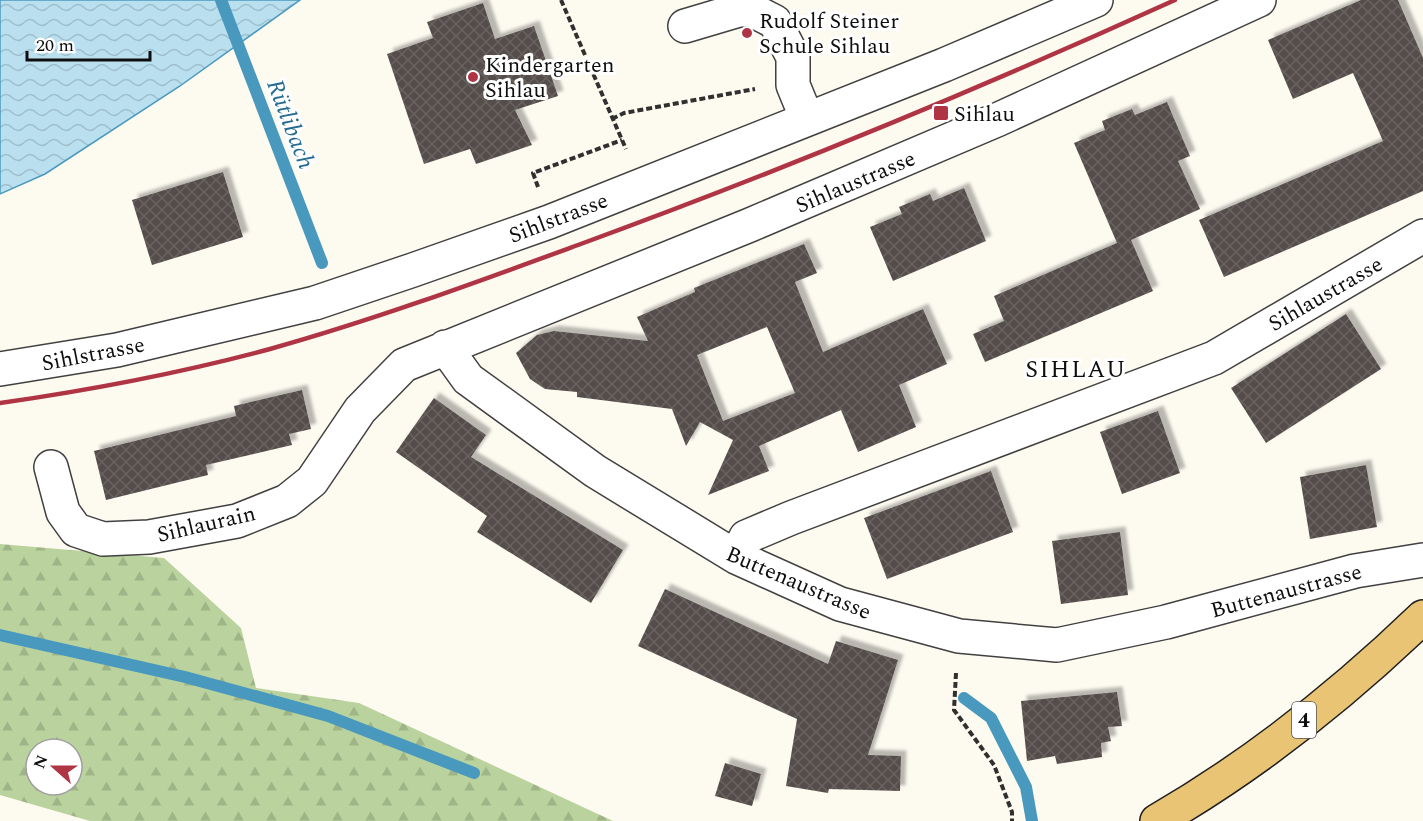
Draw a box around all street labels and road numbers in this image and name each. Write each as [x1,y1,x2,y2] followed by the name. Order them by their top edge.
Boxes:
[791,142,921,222] street label: Sihlaustrasse
[504,184,613,252] street label: Sihlstrasse
[1262,248,1389,340] street label: Sihlaustrasse
[39,328,148,381] street label: Sihlstrasse
[154,497,259,552] street label: Sihlaurain
[720,538,876,629] street label: Buttenaustrasse
[1207,555,1366,627] street label: Buttenaustrasse
[1292,702,1316,738] road number: 4

